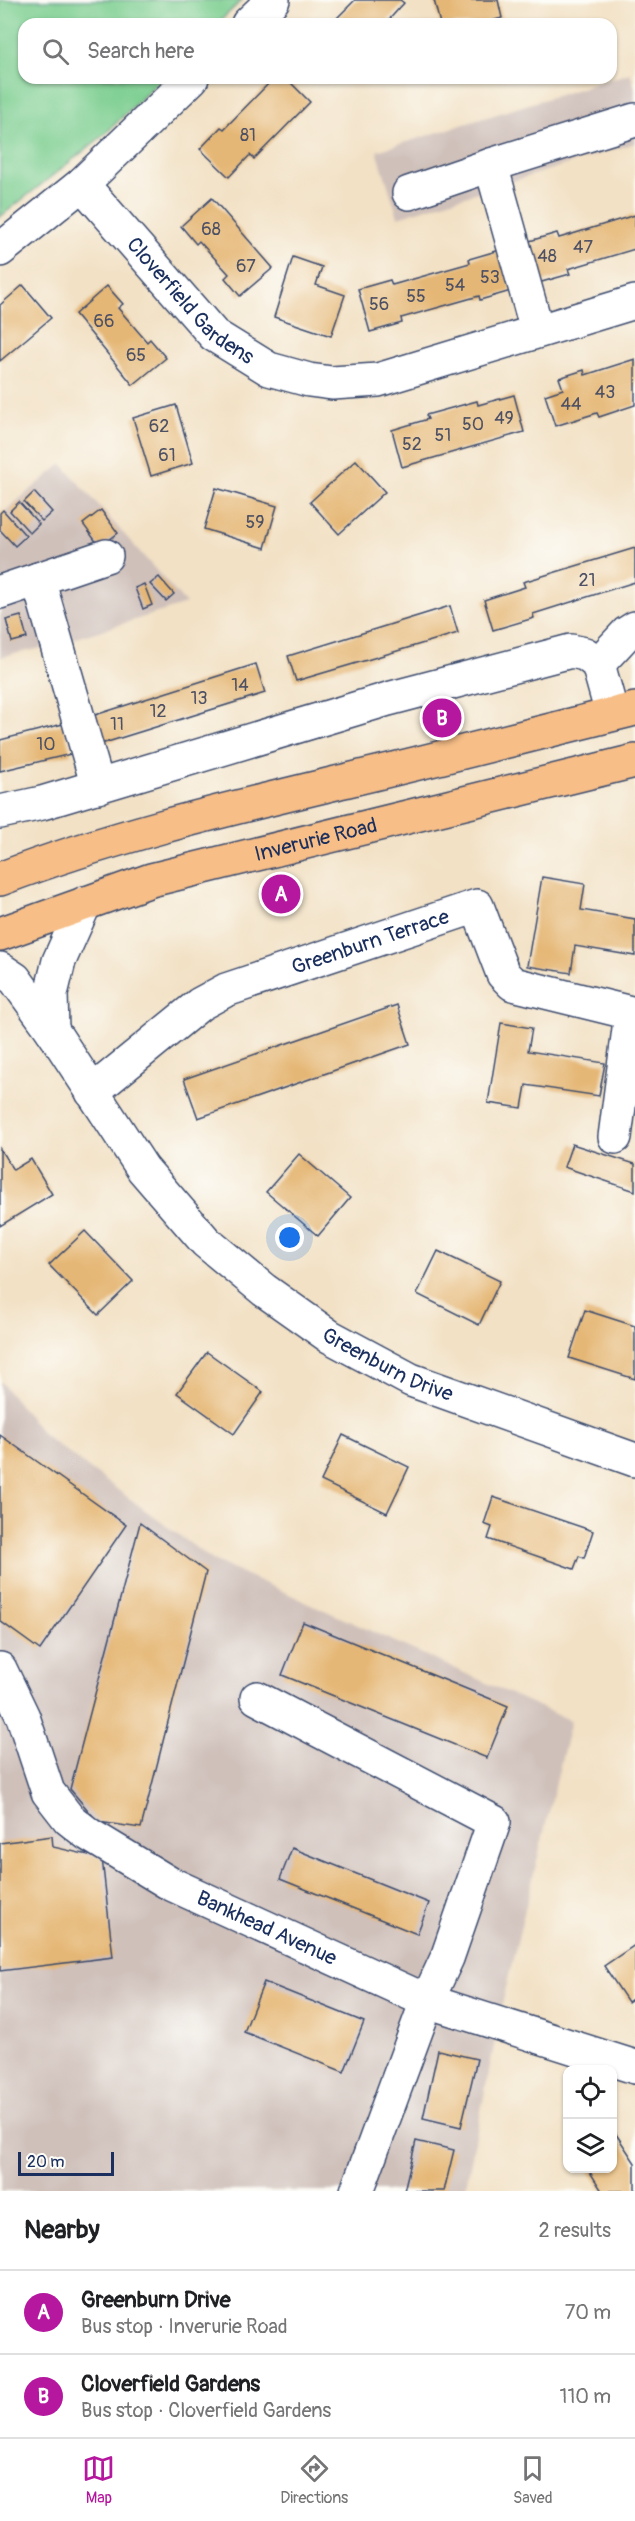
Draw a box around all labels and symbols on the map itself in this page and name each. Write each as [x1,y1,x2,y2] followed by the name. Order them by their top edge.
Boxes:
[240,124,256,147] house number: 81
[201,218,221,241] house number: 68
[121,231,260,370] street label: Cloverfield Gardens
[573,236,593,259] house number: 47
[537,245,557,268] house number: 48
[236,255,256,278] house number: 67
[480,266,500,289] house number: 53
[445,274,466,297] house number: 54
[406,285,426,308] house number: 55
[369,293,389,316] house number: 56
[94,310,114,333] house number: 66
[126,344,146,367] house number: 65
[595,381,615,404] house number: 43
[561,393,582,416] house number: 44
[494,407,514,430] house number: 49
[462,413,484,436] house number: 50
[149,415,169,438] house number: 62
[435,424,451,447] house number: 51
[402,433,422,456] house number: 52
[158,444,176,467] house number: 61
[245,511,265,534] house number: 59
[578,569,596,592] house number: 21
[231,674,249,697] house number: 14
[190,687,208,710] house number: 13
[422,696,462,740] pin: B
[149,700,167,723] house number: 12
[110,713,124,736] house number: 11
[36,733,56,756] house number: 10
[252,811,380,868] street label: Inverurie Road
[262,872,300,916] pin: A
[288,903,453,981] street label: Greenburn Terrace
[275,1223,304,1252] your location
[317,1321,457,1408] street label: Greenburn Drive
[193,1884,342,1972] street label: Bankhead Avenue
[18,2149,114,2176] scale bar

